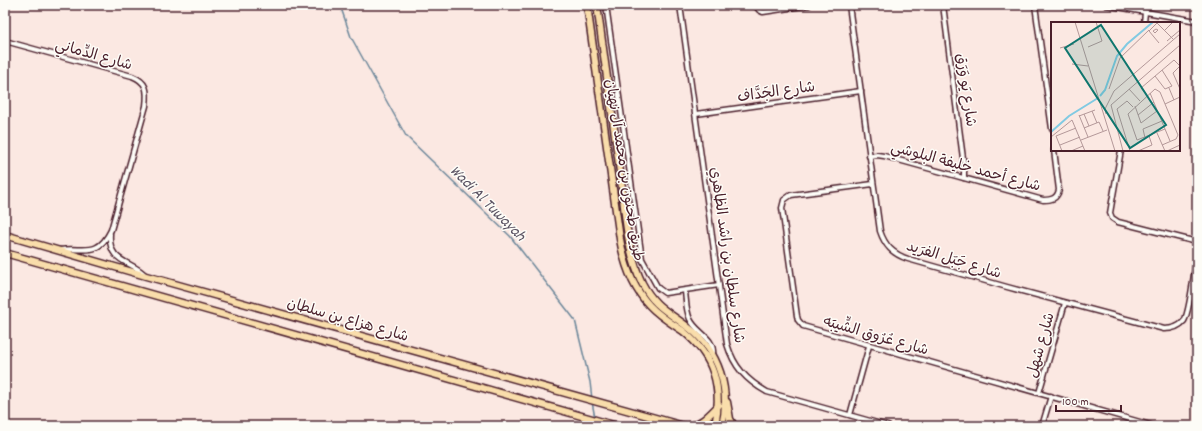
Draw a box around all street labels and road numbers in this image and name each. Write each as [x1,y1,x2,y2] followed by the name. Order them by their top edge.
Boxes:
[52,34,135,77] street label: شارع الدِّماني
[949,52,981,128] street label: شارع يَو وَرَق
[736,77,817,109] street label: شارع الجَدَّاف
[598,78,648,263] street label: طريق طحنون بن محمد آل نهيان
[888,137,1043,199] street label: شارع أحمد خليفة البلوشي
[703,166,749,345] street label: شارع سلطان بن راشد الظاهري
[903,236,1004,286] street label: شارع جَبَل الفرَيد
[284,293,411,349] street label: شارع هزاع بن سلطان
[820,310,931,362] street label: شارع عُرُوق الشِّيبَه
[1022,310,1062,381] street label: شارع شهل

